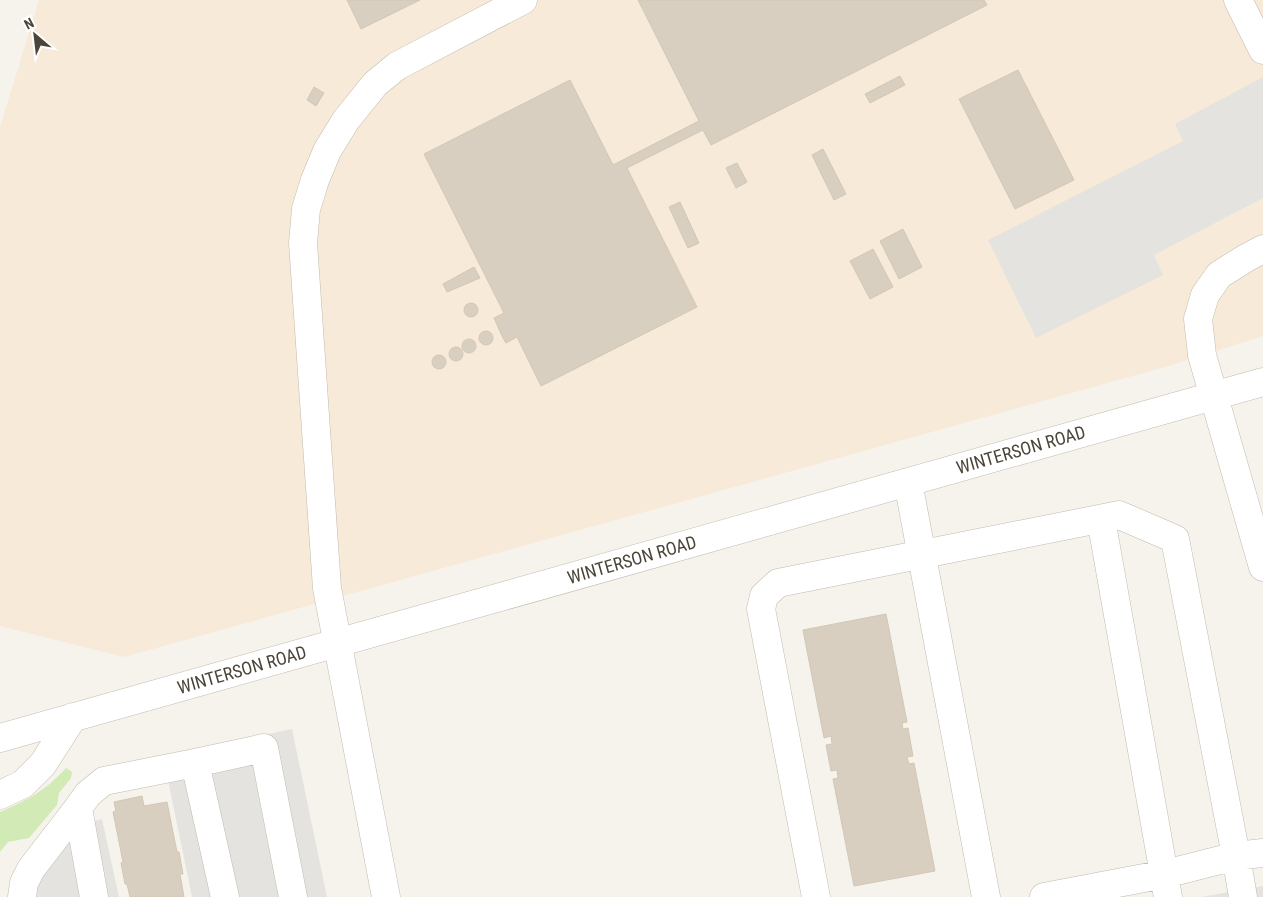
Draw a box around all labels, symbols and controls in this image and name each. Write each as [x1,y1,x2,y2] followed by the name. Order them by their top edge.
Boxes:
[10,10,60,60] north arrow
[21,14,36,33] text: N
[954,421,1088,478] street label: WINTERSON ROAD
[565,531,699,588] street label: WINTERSON ROAD
[175,641,309,698] street label: WINTERSON ROAD

